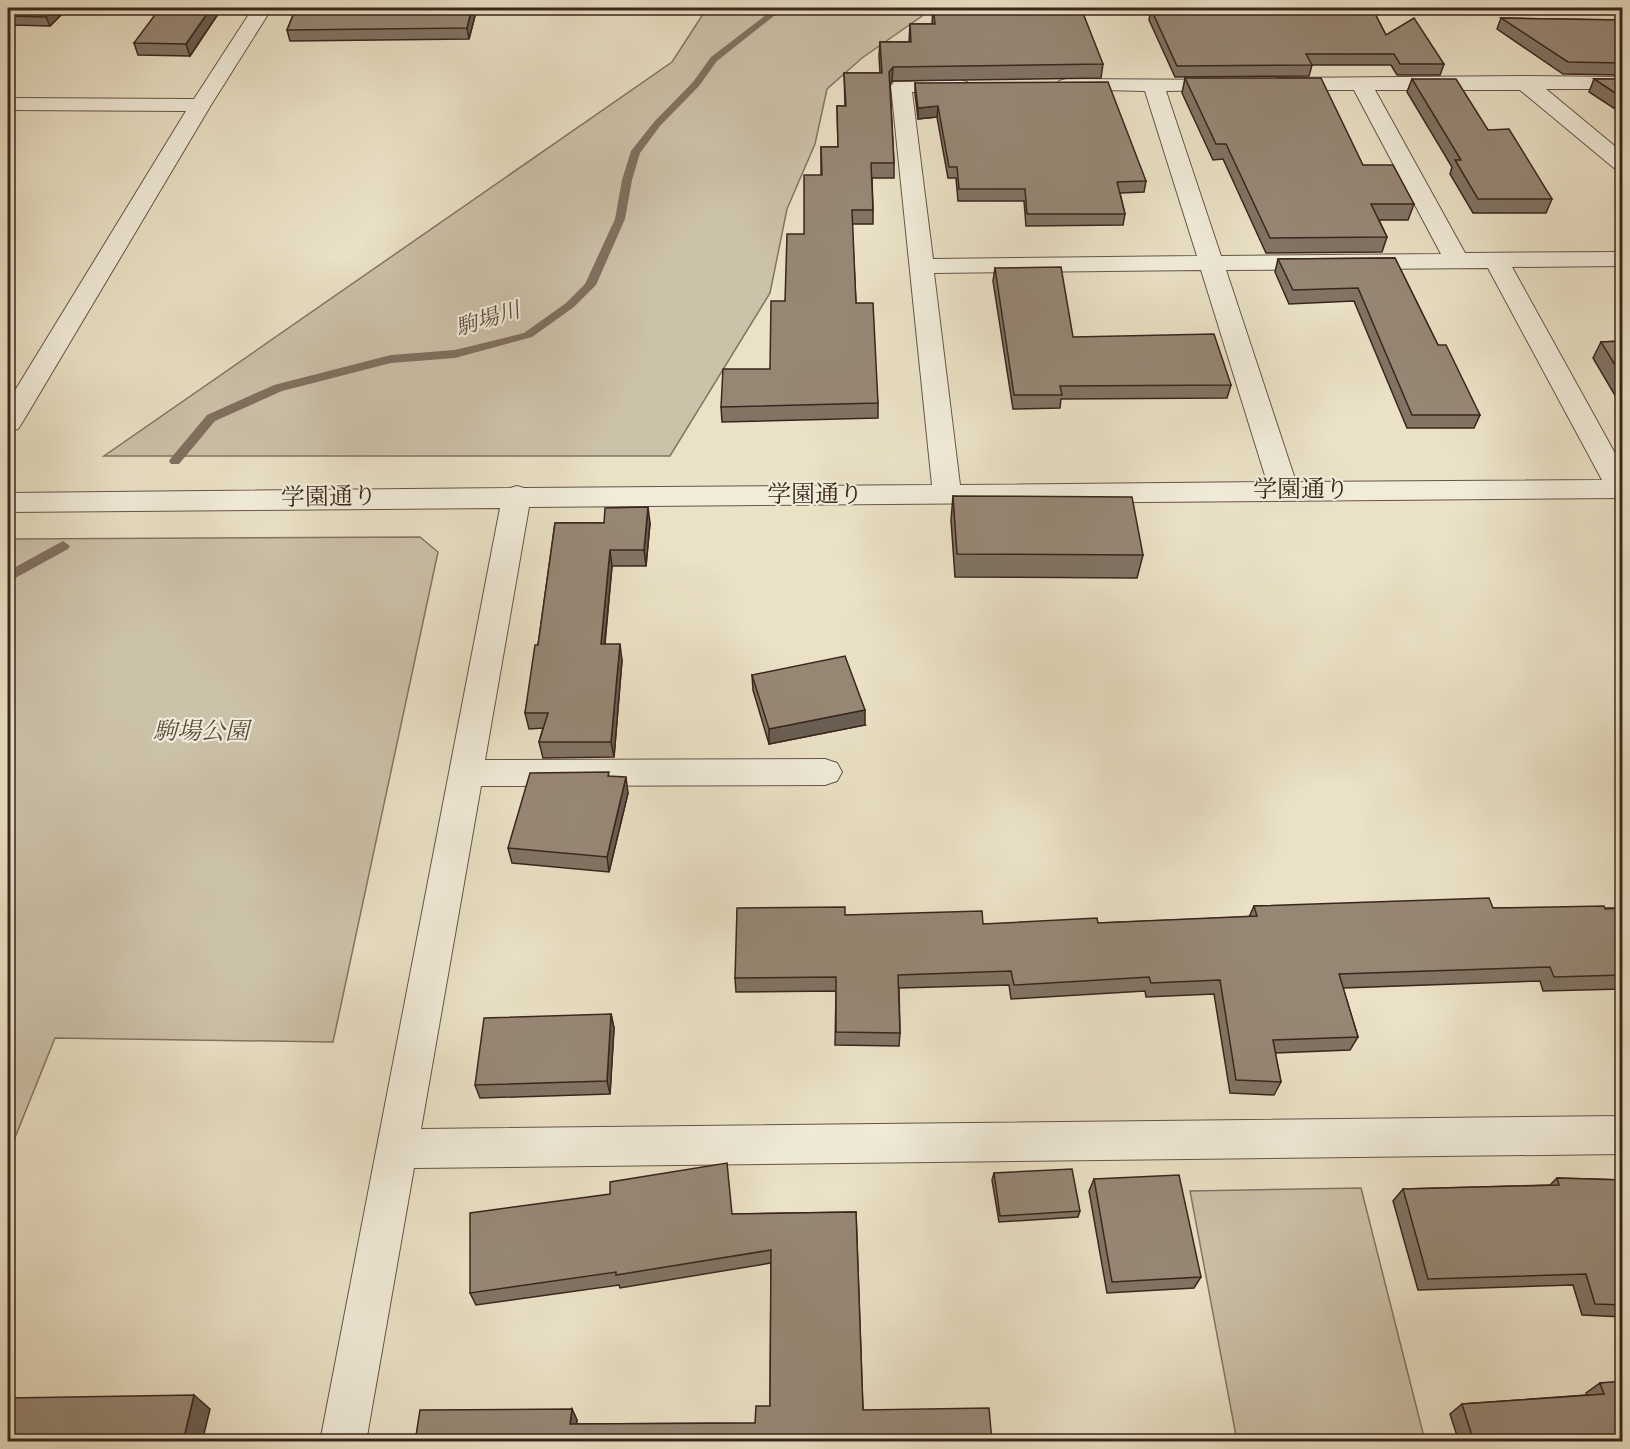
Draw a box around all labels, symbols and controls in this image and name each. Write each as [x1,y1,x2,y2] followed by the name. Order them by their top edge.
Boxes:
[452,296,526,343] water label: 駒場川
[1253,475,1349,506] street label: 学園通り
[767,480,863,511] street label: 学園通り
[281,482,377,514] street label: 学園通り
[153,717,253,748] park label: 駒場公園

